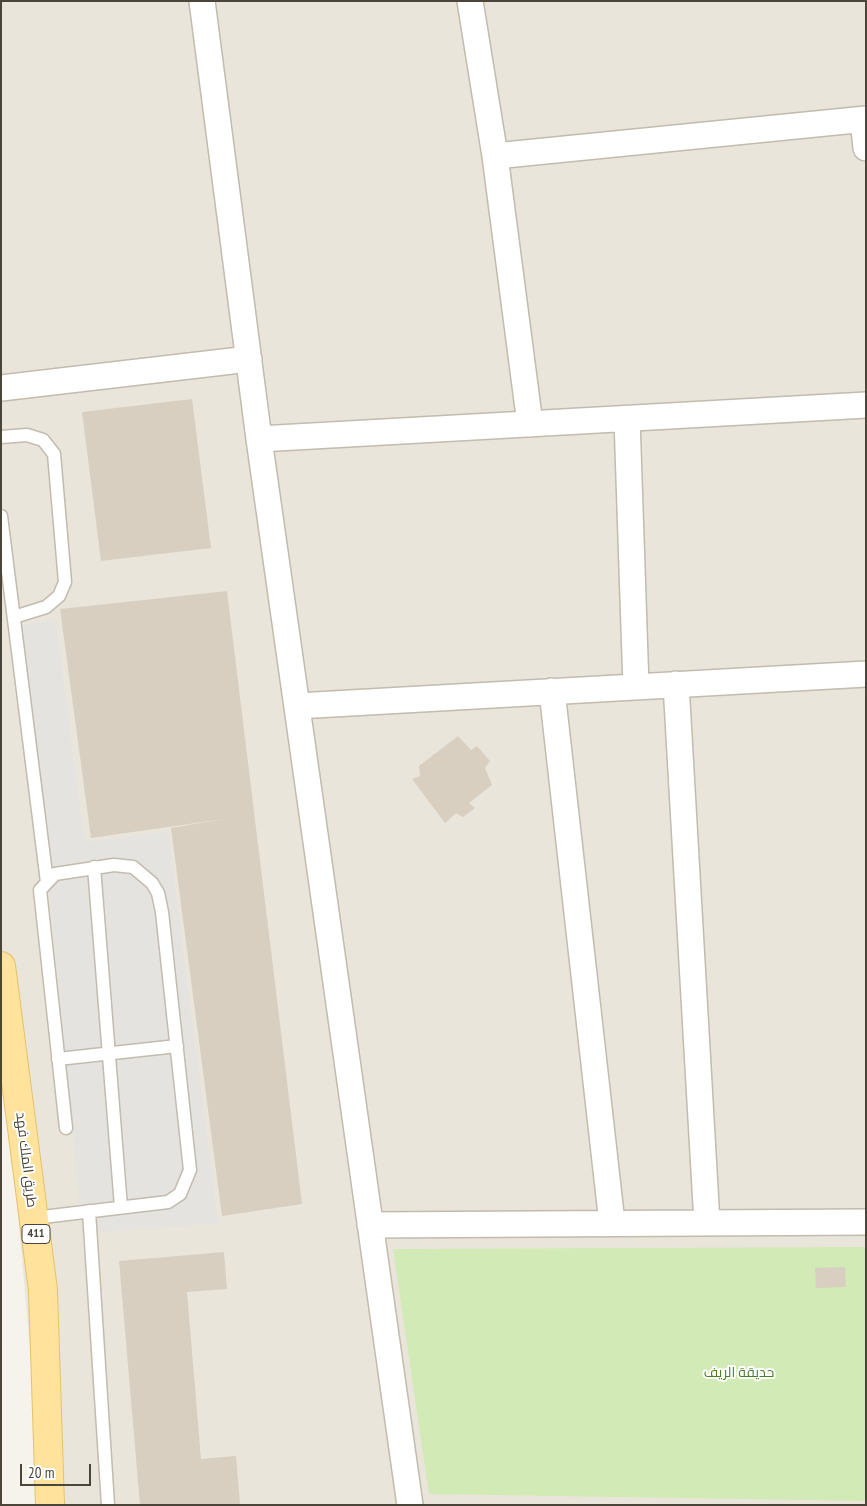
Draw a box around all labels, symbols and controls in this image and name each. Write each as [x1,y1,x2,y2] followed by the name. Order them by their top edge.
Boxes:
[12,1111,40,1209] street label: طريق الملك فهد
[22,1224,50,1244] road number: 411
[704,1365,774,1381] park label: حديقة الريف
[22,1454,94,1486] scale bar
[28,1463,54,1482] text: 20 m

